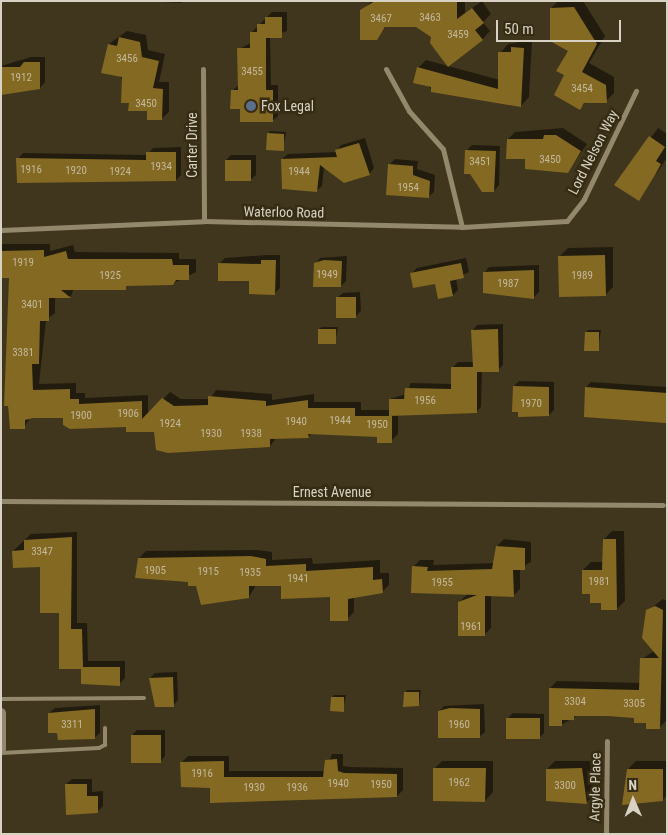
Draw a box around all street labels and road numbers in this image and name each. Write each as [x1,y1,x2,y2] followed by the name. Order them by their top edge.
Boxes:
[564,107,622,197] street label: Lord Nelson Way
[184,112,200,178] street label: Carter Drive
[244,203,324,221] street label: Waterloo Road
[293,484,371,500] street label: Ernest Avenue
[586,753,604,821] street label: Argyle Place

